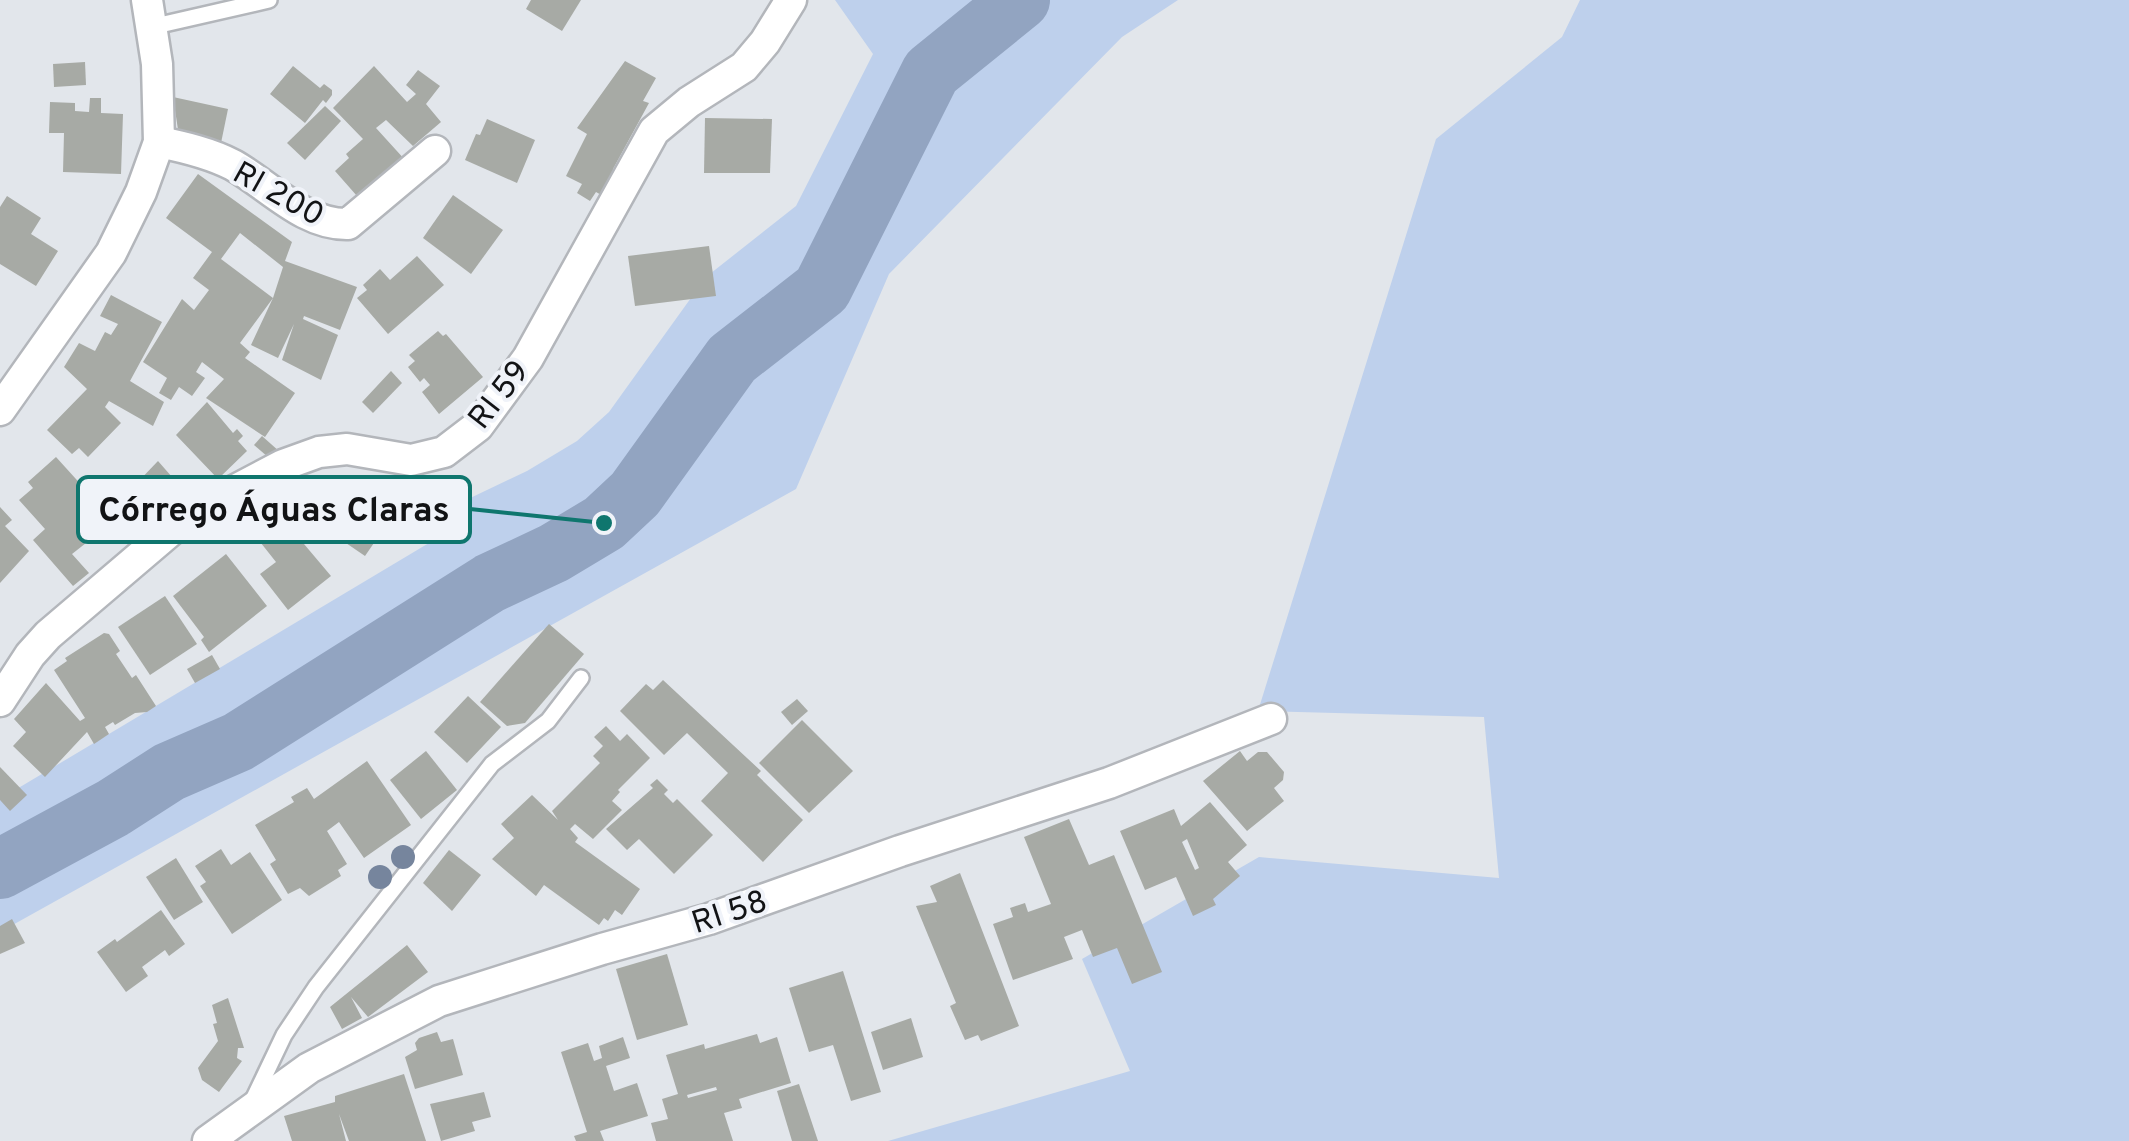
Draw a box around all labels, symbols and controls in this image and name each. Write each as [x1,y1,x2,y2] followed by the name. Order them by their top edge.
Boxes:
[225,154,330,237] street label: RI 200
[461,353,540,438] street label: RI 59
[78,477,470,542] callout: Córrego Águas Claras
[98,489,450,534] text: Córrego Águas Claras
[687,883,773,945] street label: RI 58

